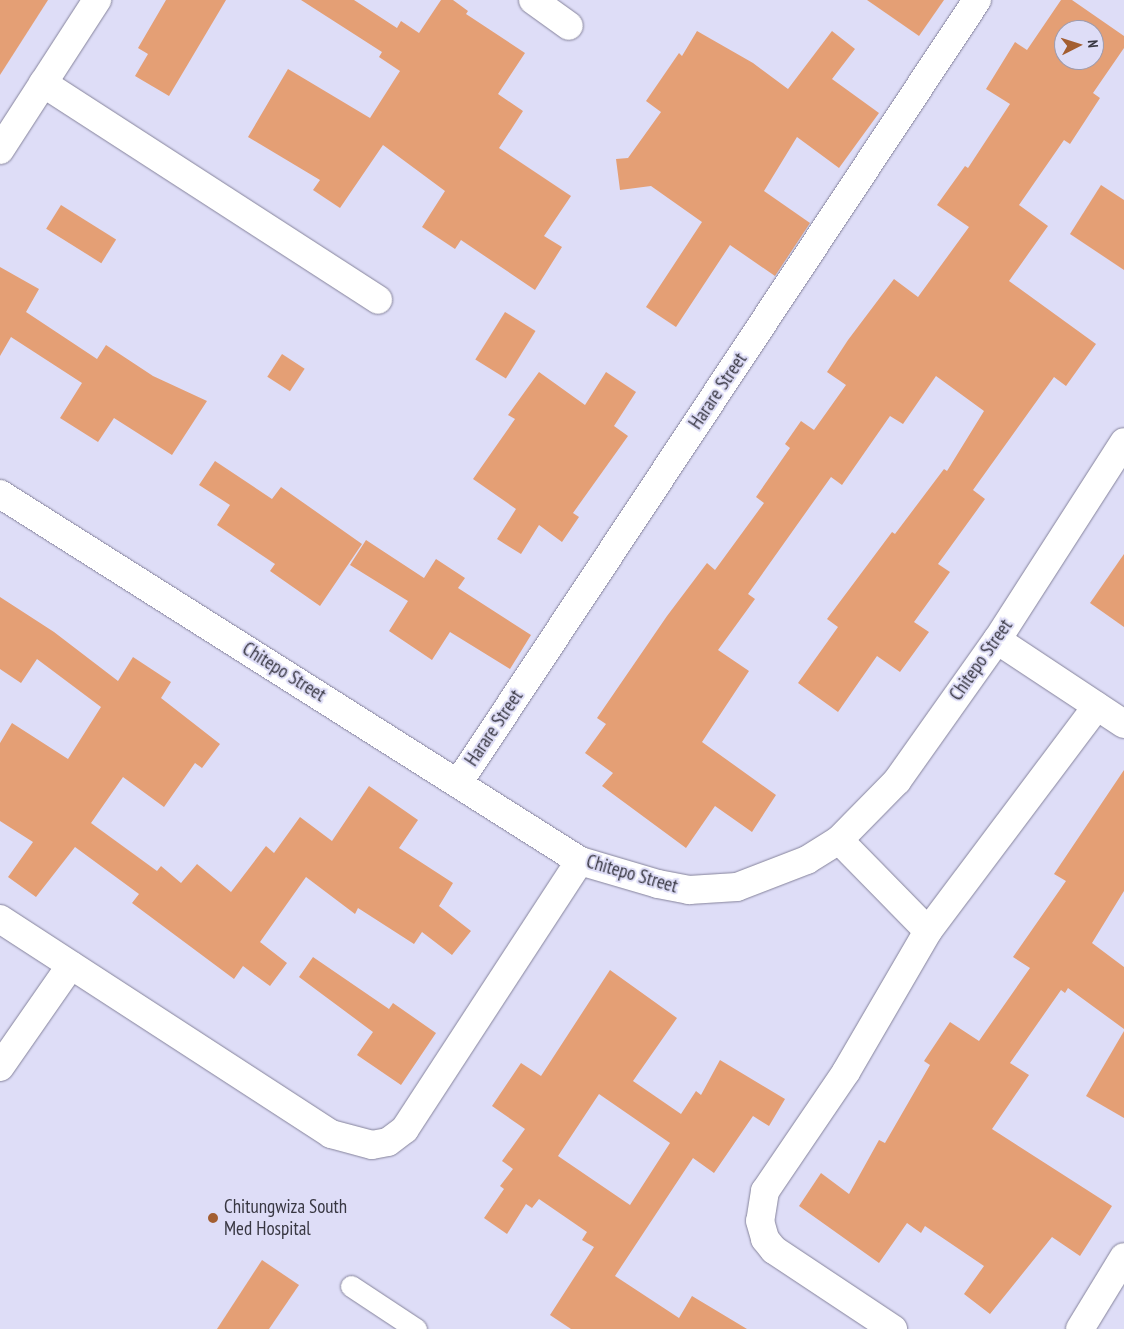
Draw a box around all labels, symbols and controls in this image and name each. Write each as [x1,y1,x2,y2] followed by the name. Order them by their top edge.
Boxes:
[1054,20,1104,70] north arrow
[1084,39,1102,48] text: N
[684,349,752,433] street label: Harare Street
[945,615,1017,705] street label: Chitepo Street
[238,637,330,707] street label: Chitepo Street
[460,686,528,770] street label: Harare Street
[584,850,680,898] street label: Chitepo Street
[224,1196,347,1240] place label: Chitungwiza South Med Hospital
[206,1211,220,1225] marker: Chitungwiza South Med Hospital

